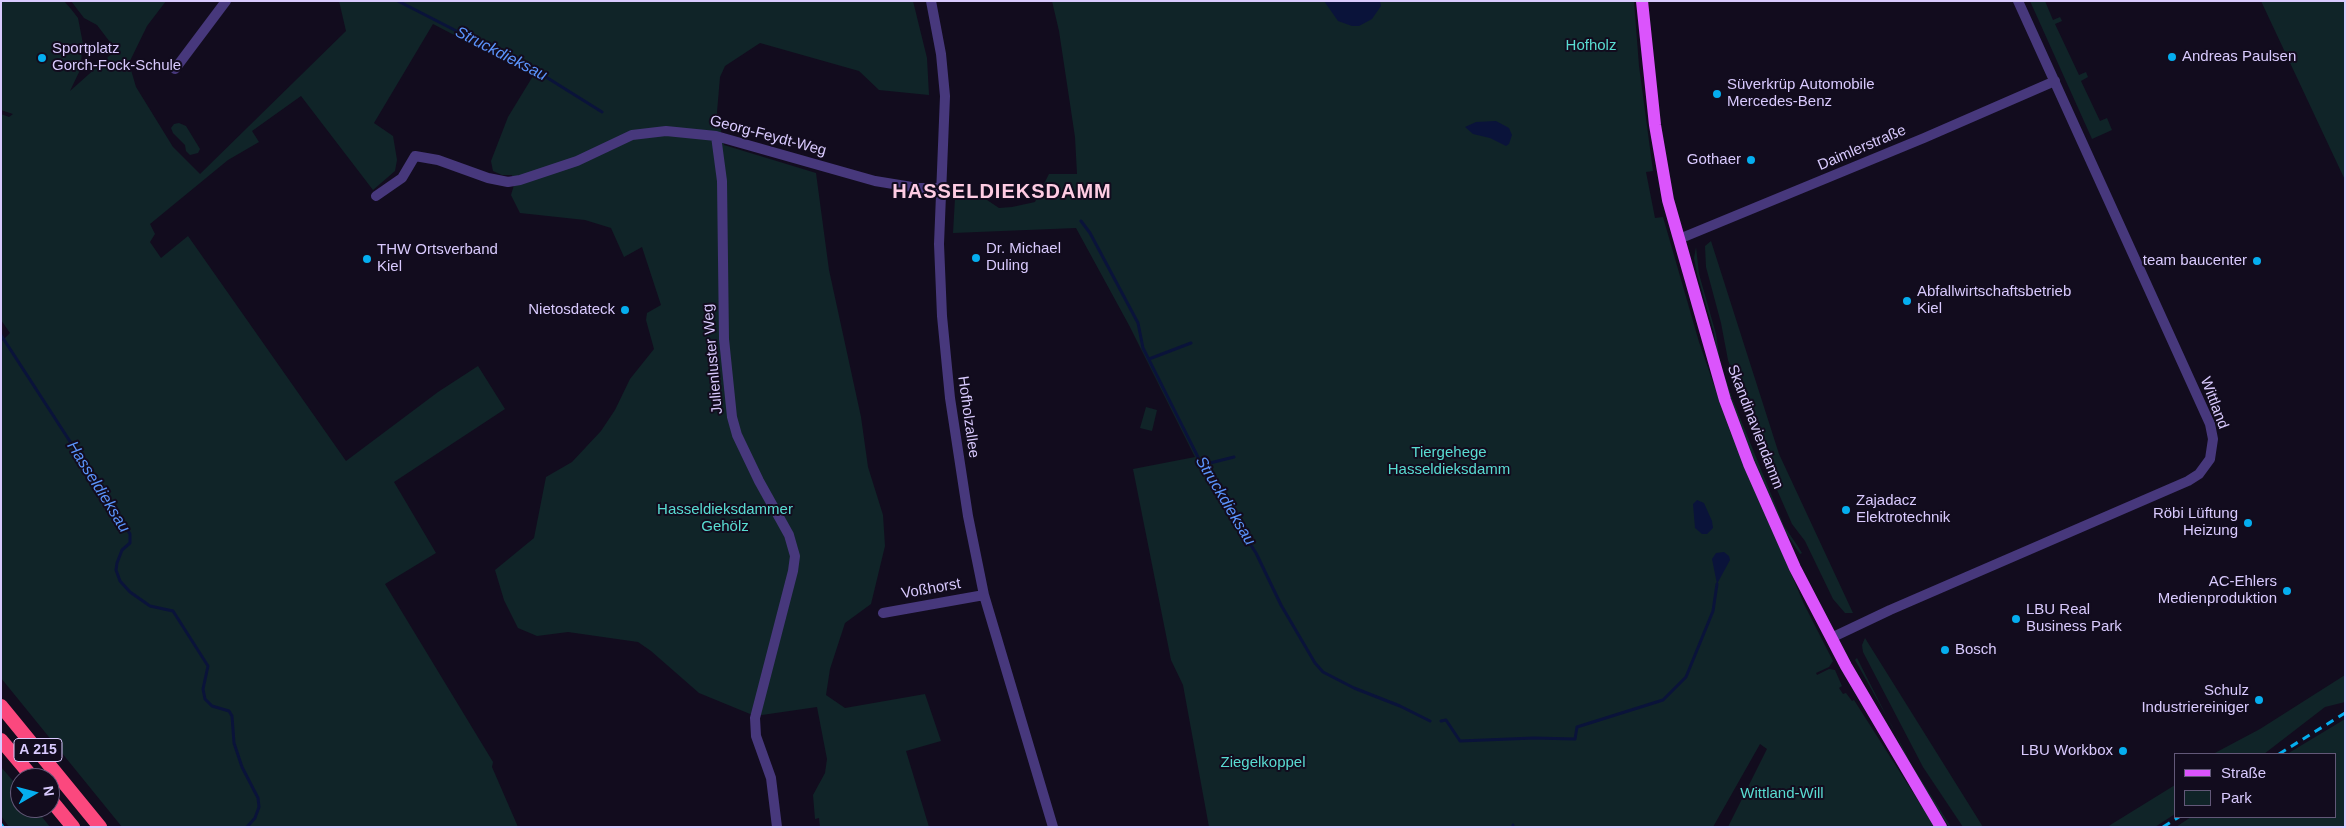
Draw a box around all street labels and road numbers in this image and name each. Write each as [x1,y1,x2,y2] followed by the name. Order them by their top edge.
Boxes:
[708,112,828,160] street label: Georg-Feydt-Weg
[1815,121,1909,175] street label: Daimlerstraße
[699,303,727,415] street label: Julienluster Weg
[1723,362,1787,492] street label: Skandinaviendamm
[2196,374,2232,432] street label: Wittland
[953,375,983,459] street label: Hofholzallee
[900,575,962,603] street label: Voßhorst
[14,738,62,762] road number: A 215

